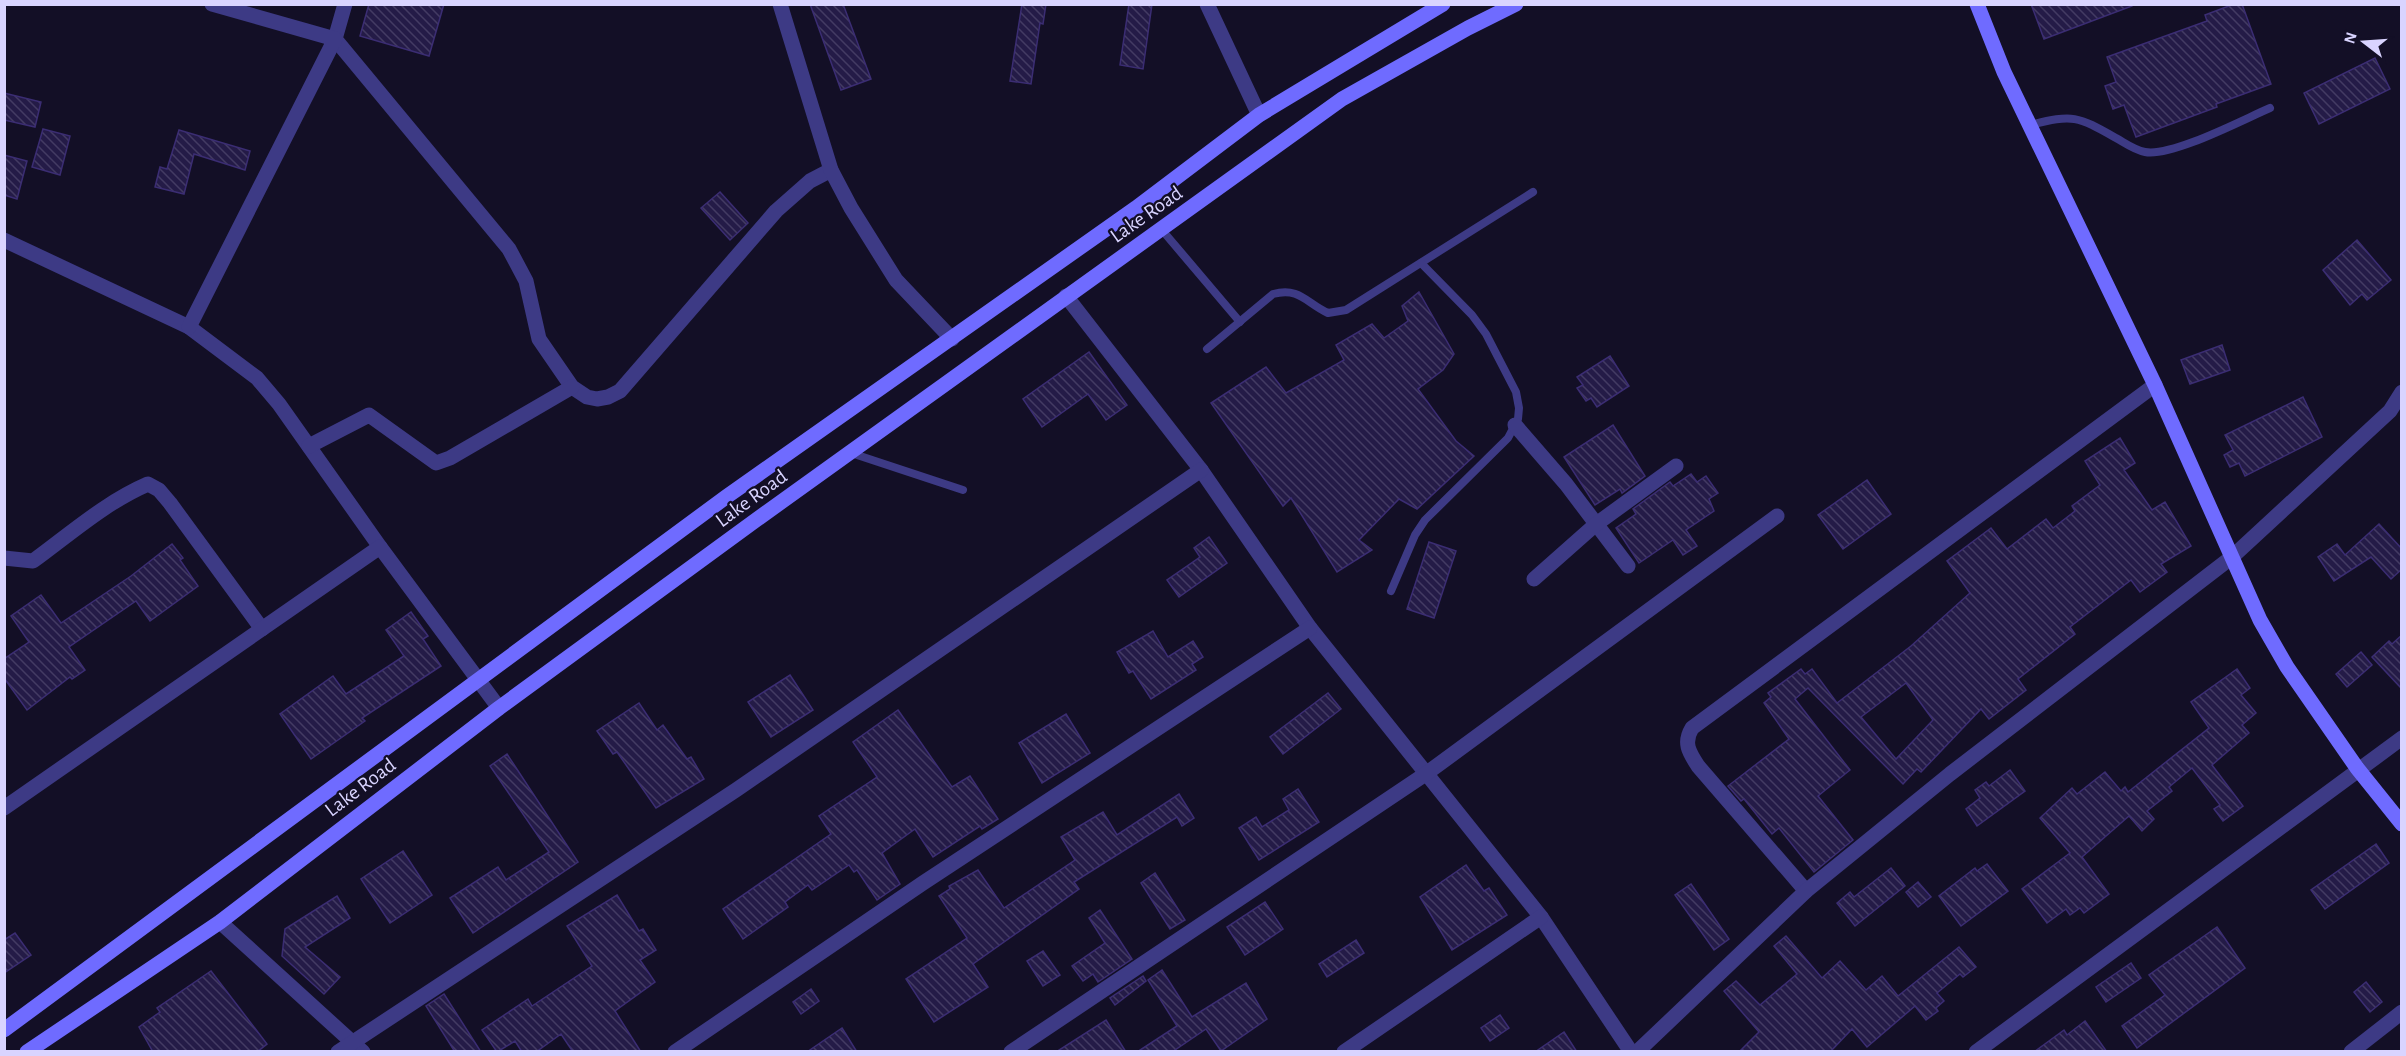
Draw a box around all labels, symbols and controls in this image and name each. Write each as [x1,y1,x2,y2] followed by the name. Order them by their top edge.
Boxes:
[2334,12,2394,72] north arrow
[2341,30,2360,46] text: N
[1106,182,1186,247] street label: Lake Road
[712,466,791,531] street label: Lake Road
[321,754,400,821] street label: Lake Road

